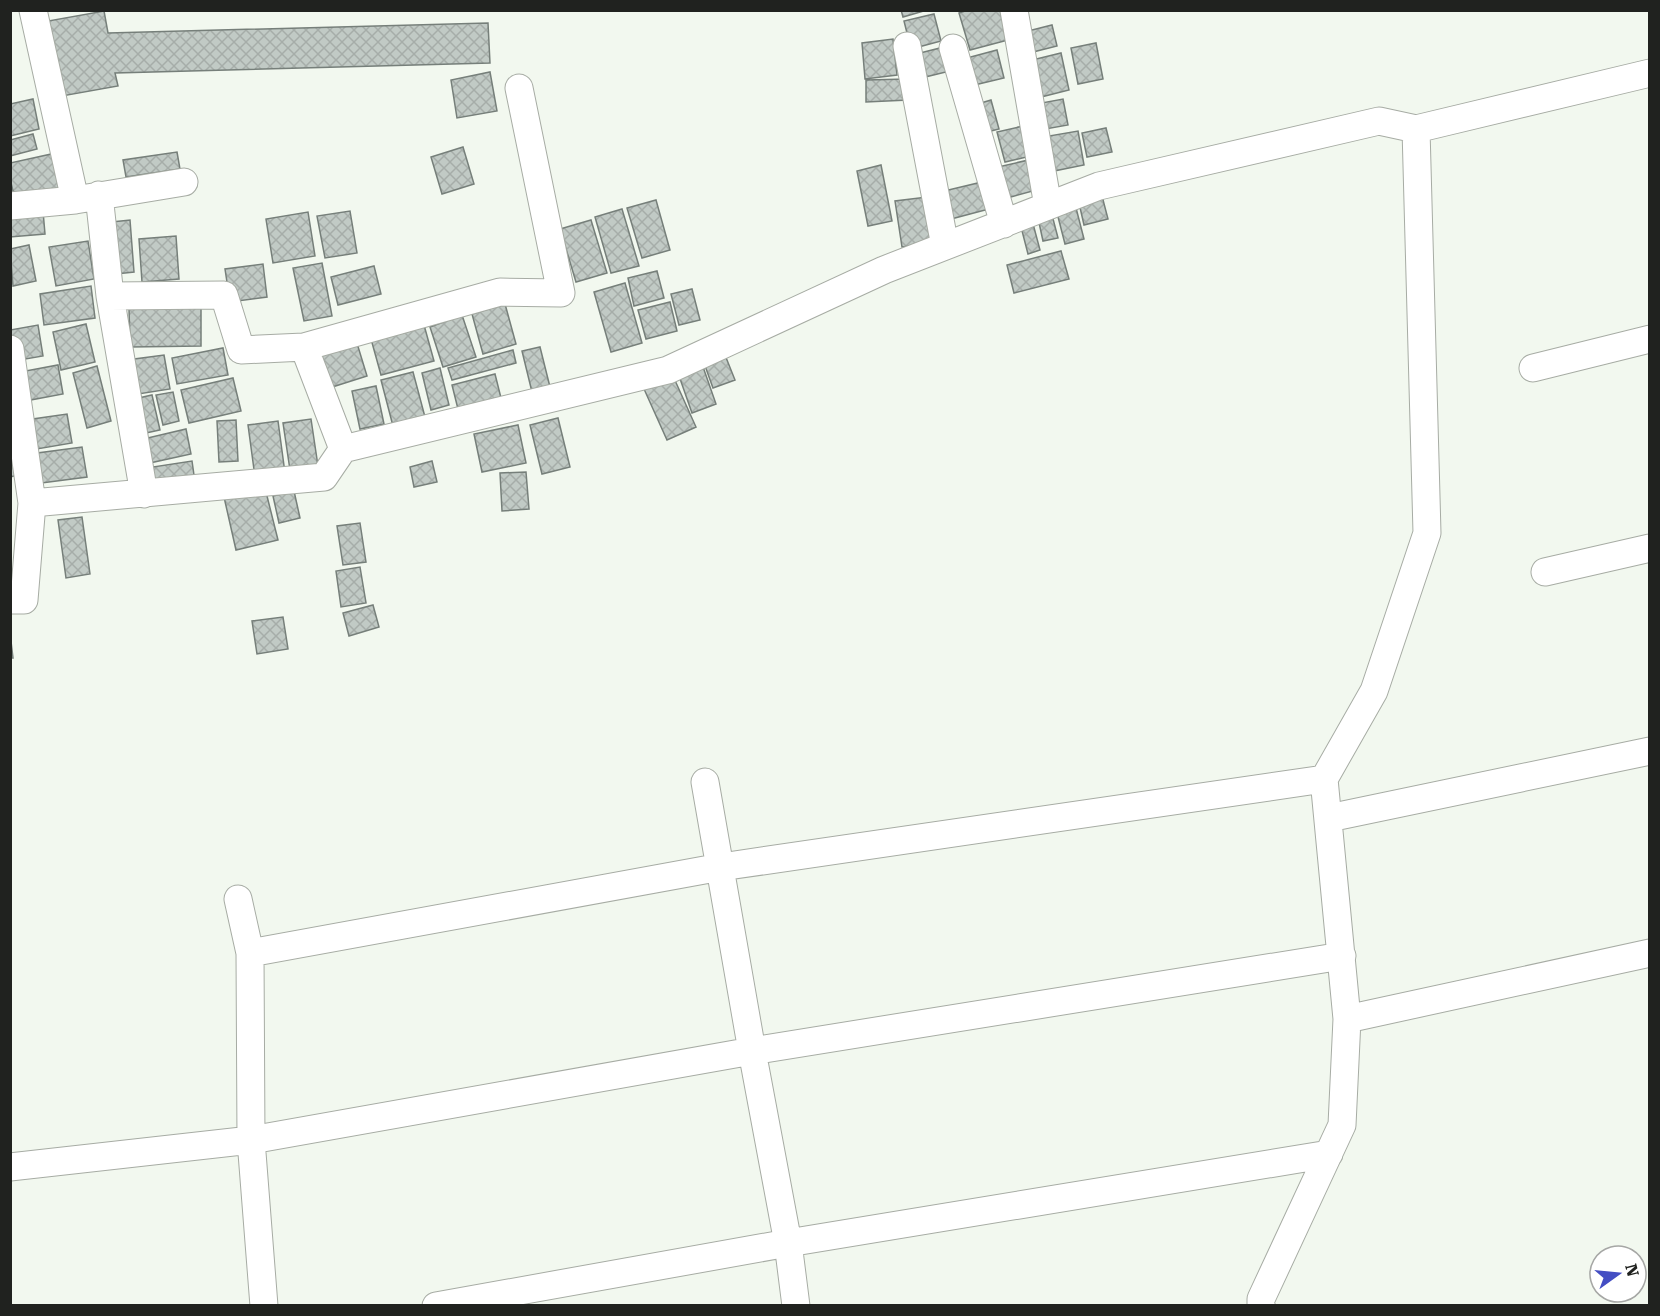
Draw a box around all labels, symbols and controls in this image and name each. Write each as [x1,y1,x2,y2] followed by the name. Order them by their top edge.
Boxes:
[1588,1244,1648,1304] north arrow
[1621,1262,1643,1279] text: N

